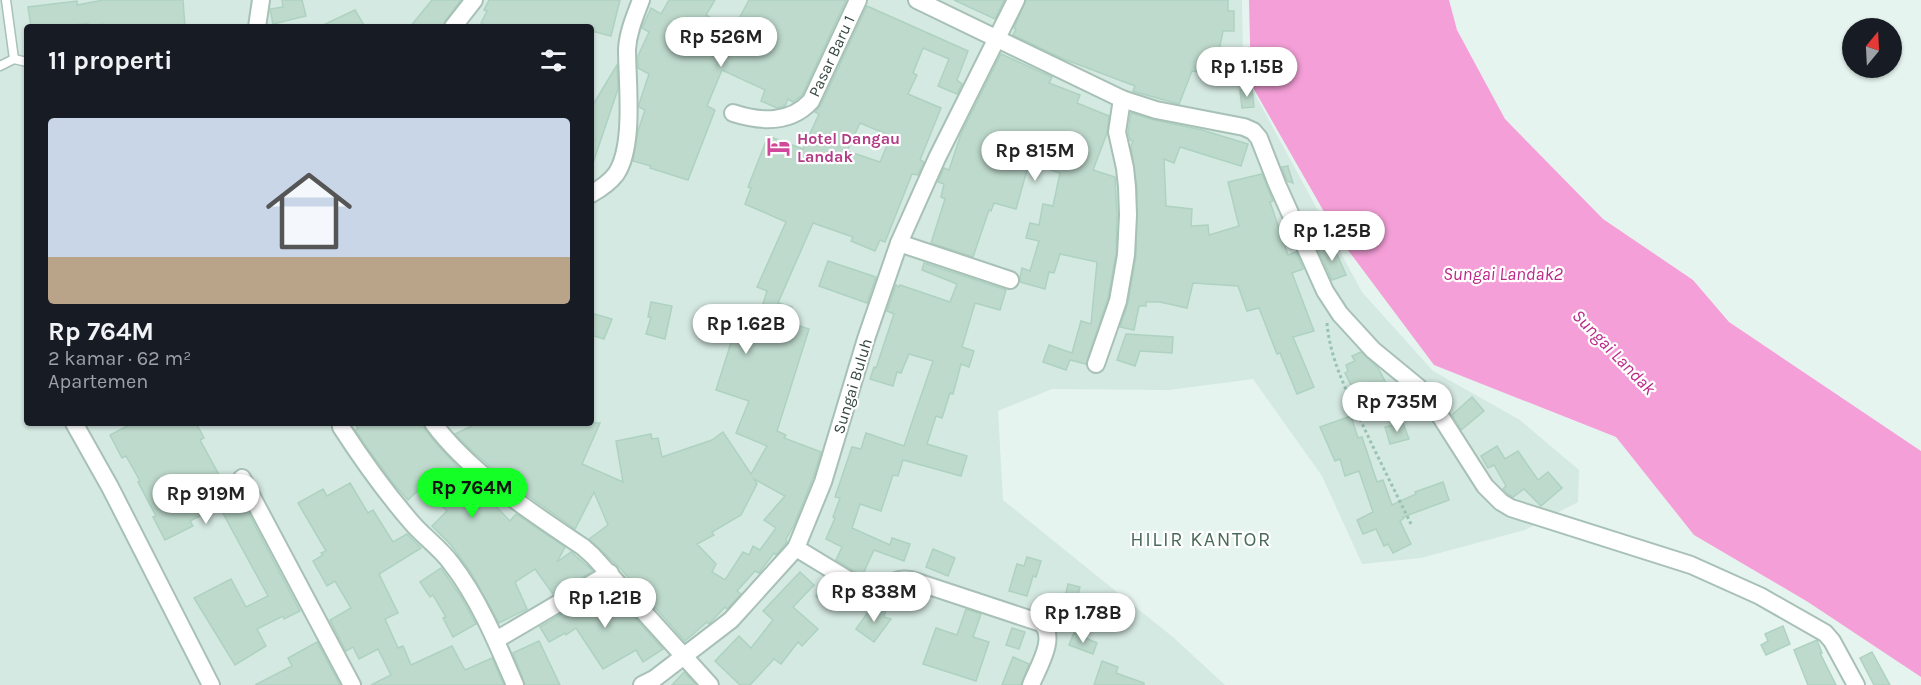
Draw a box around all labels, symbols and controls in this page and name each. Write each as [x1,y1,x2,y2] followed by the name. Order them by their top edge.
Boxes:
[804,12,859,100] street label: Pasar Baru 1
[666,17,776,68] pin: Rp 526M
[1842,18,1902,78] north arrow
[1842,18,1902,78] map controls
[679,25,763,48] text: Rp 526M
[537,44,570,77] icon: filters
[48,45,173,76] text: 11 properti
[1185,47,1309,98] pin: Rp 1.15B
[1210,55,1284,78] text: Rp 1.15B
[797,129,900,166] place label: Hotel Dangau Landak
[980,131,1090,182] pin: Rp 815M
[766,134,792,160] hotel icon: Hotel Dangau Landak
[995,139,1075,162] text: Rp 815M
[255,157,363,265] icon: home
[1270,211,1394,262] pin: Rp 1.25B
[1293,219,1371,242] text: Rp 1.25B
[1443,263,1564,285] water label: Sungai Landak2
[684,304,808,355] pin: Rp 1.62B
[1568,305,1661,400] water label: Sungai Landak
[707,312,785,335] text: Rp 1.62B
[48,316,154,347] text: Rp 764M
[829,336,876,436] street label: Sungai Buluh
[48,347,191,370] text: 2 kamar · 62 m²
[48,370,148,393] text: Apartemen
[1342,382,1452,433] pin: Rp 735M
[1356,390,1438,413] text: Rp 735M
[417,468,527,519] pin: Rp 764M
[151,474,261,525] pin: Rp 919M
[431,476,513,499] text: Rp 764M
[166,482,246,505] text: Rp 919M
[1130,528,1272,551] district label: HILIR KANTOR
[819,572,929,623] pin: Rp 838M
[543,578,667,629] pin: Rp 1.21B
[831,580,917,603] text: Rp 838M
[568,586,642,609] text: Rp 1.21B
[1021,593,1145,644] pin: Rp 1.78B
[1044,601,1122,624] text: Rp 1.78B

